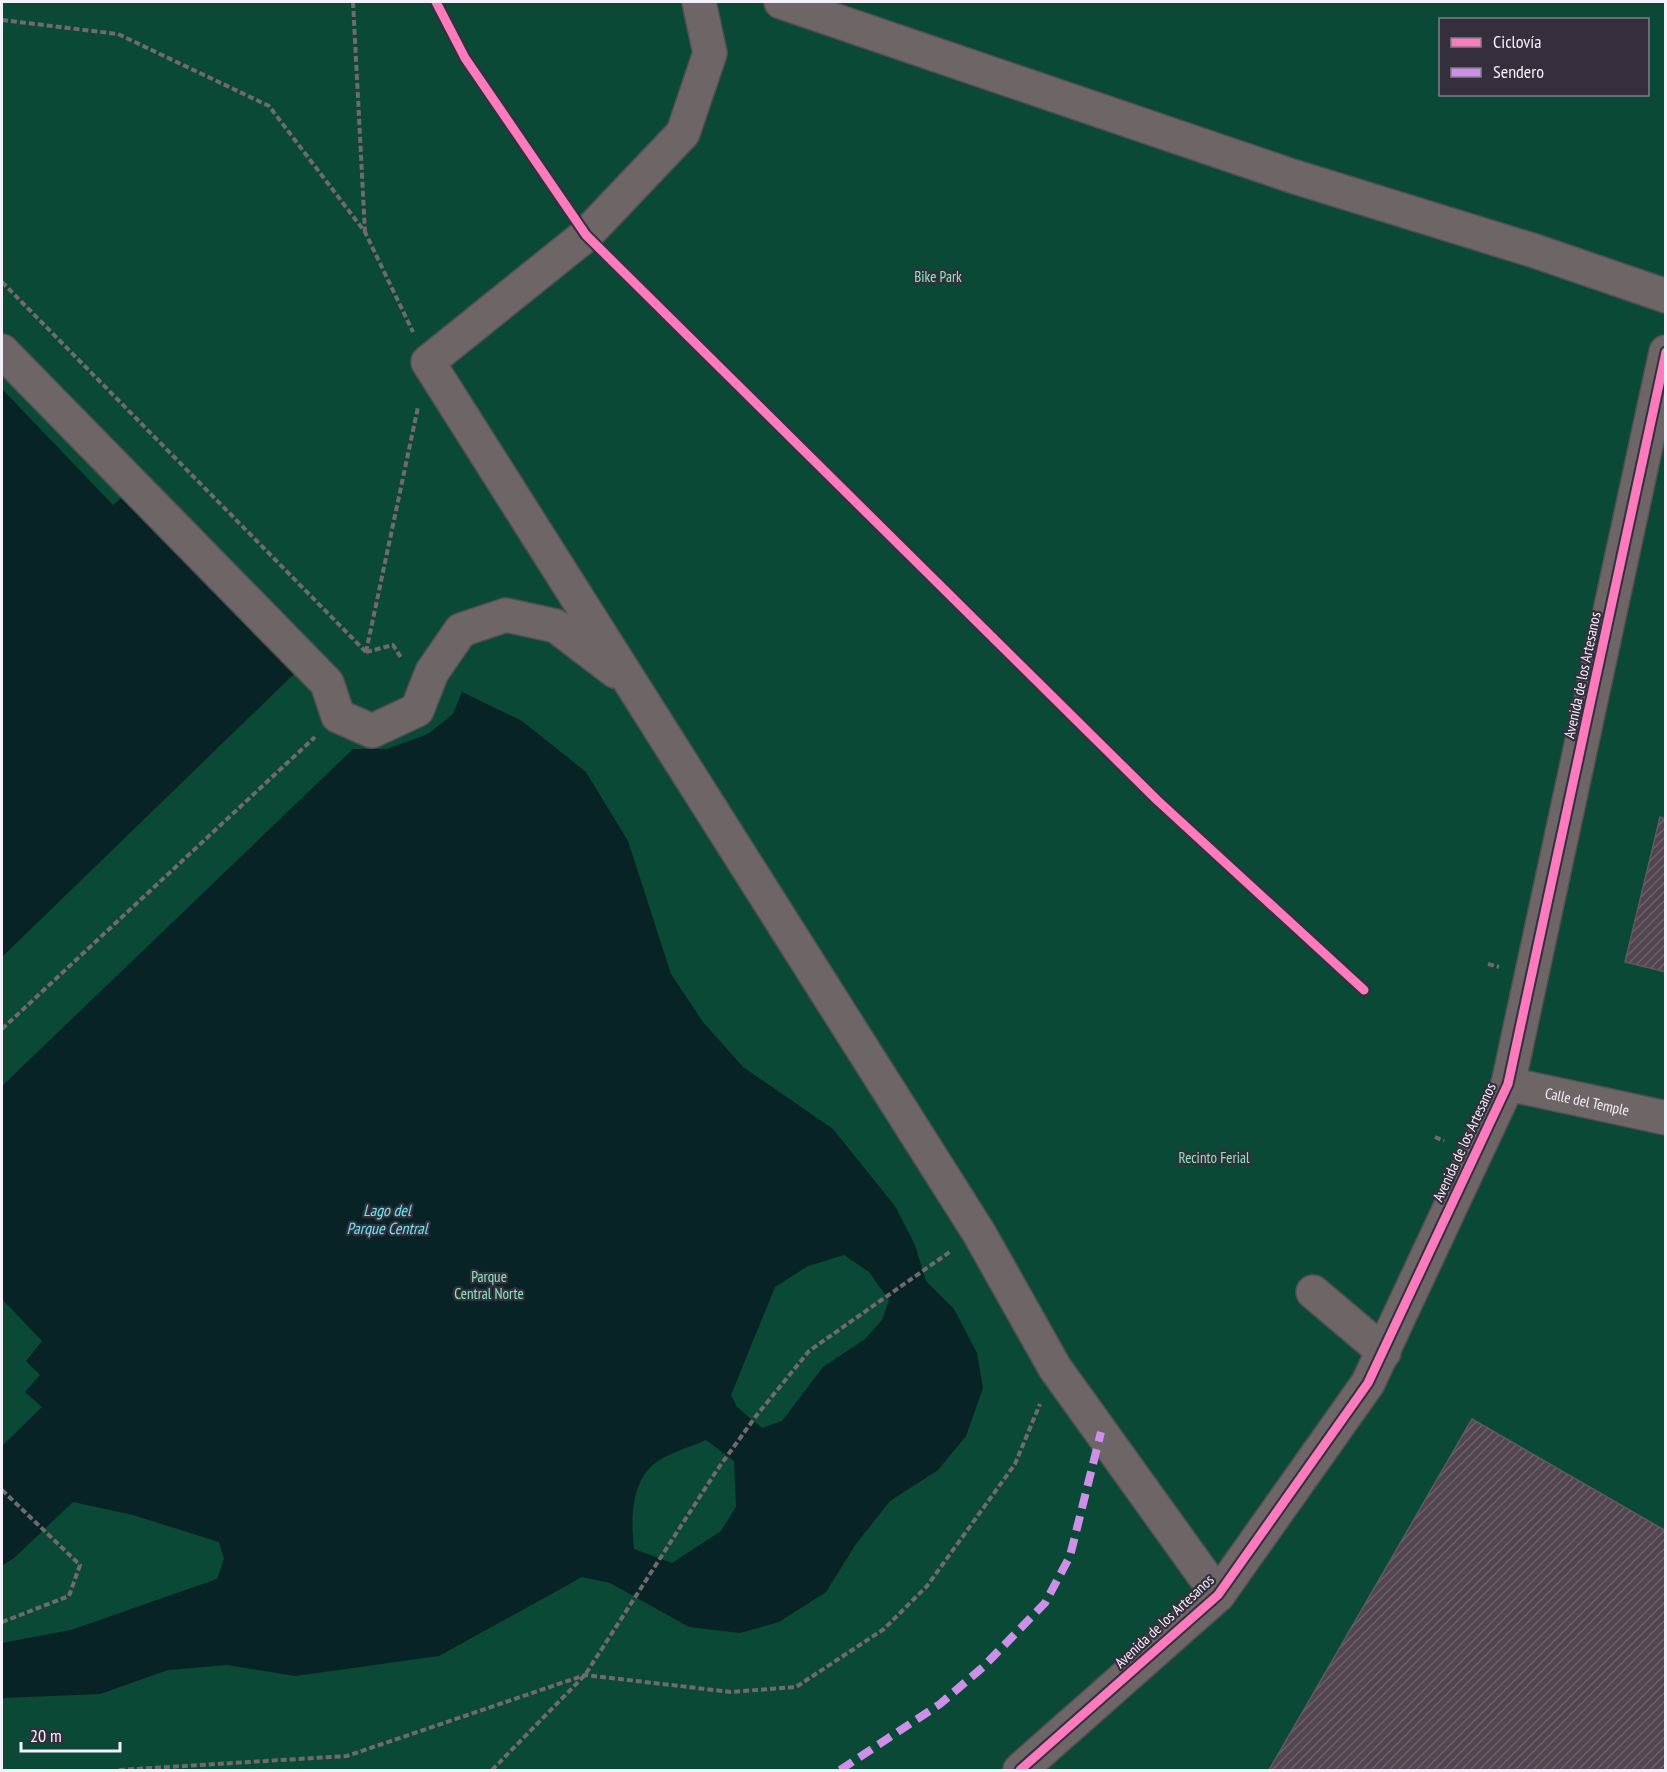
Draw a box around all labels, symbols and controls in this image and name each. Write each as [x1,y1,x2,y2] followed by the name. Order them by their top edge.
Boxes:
[1439,18,1649,96] legend
[1493,30,1541,53] text: Ciclovía
[1493,60,1544,83] text: Sendero
[914,267,962,286] park label: Bike Park
[1559,610,1605,740] street label: Avenida de los Artesanos
[1428,1080,1500,1204] street label: Avenida de los Artesanos
[1543,1083,1631,1119] street label: Calle del Temple
[1179,1148,1250,1167] park label: Recinto Ferial
[347,1200,429,1238] water label: Lago del Parque Central
[454,1267,524,1303] park label: Parque Central Norte
[1110,1570,1218,1672] street label: Avenida de los Artesanos
[21,1715,120,1753] scale bar
[30,1724,62,1747] text: 20 m

